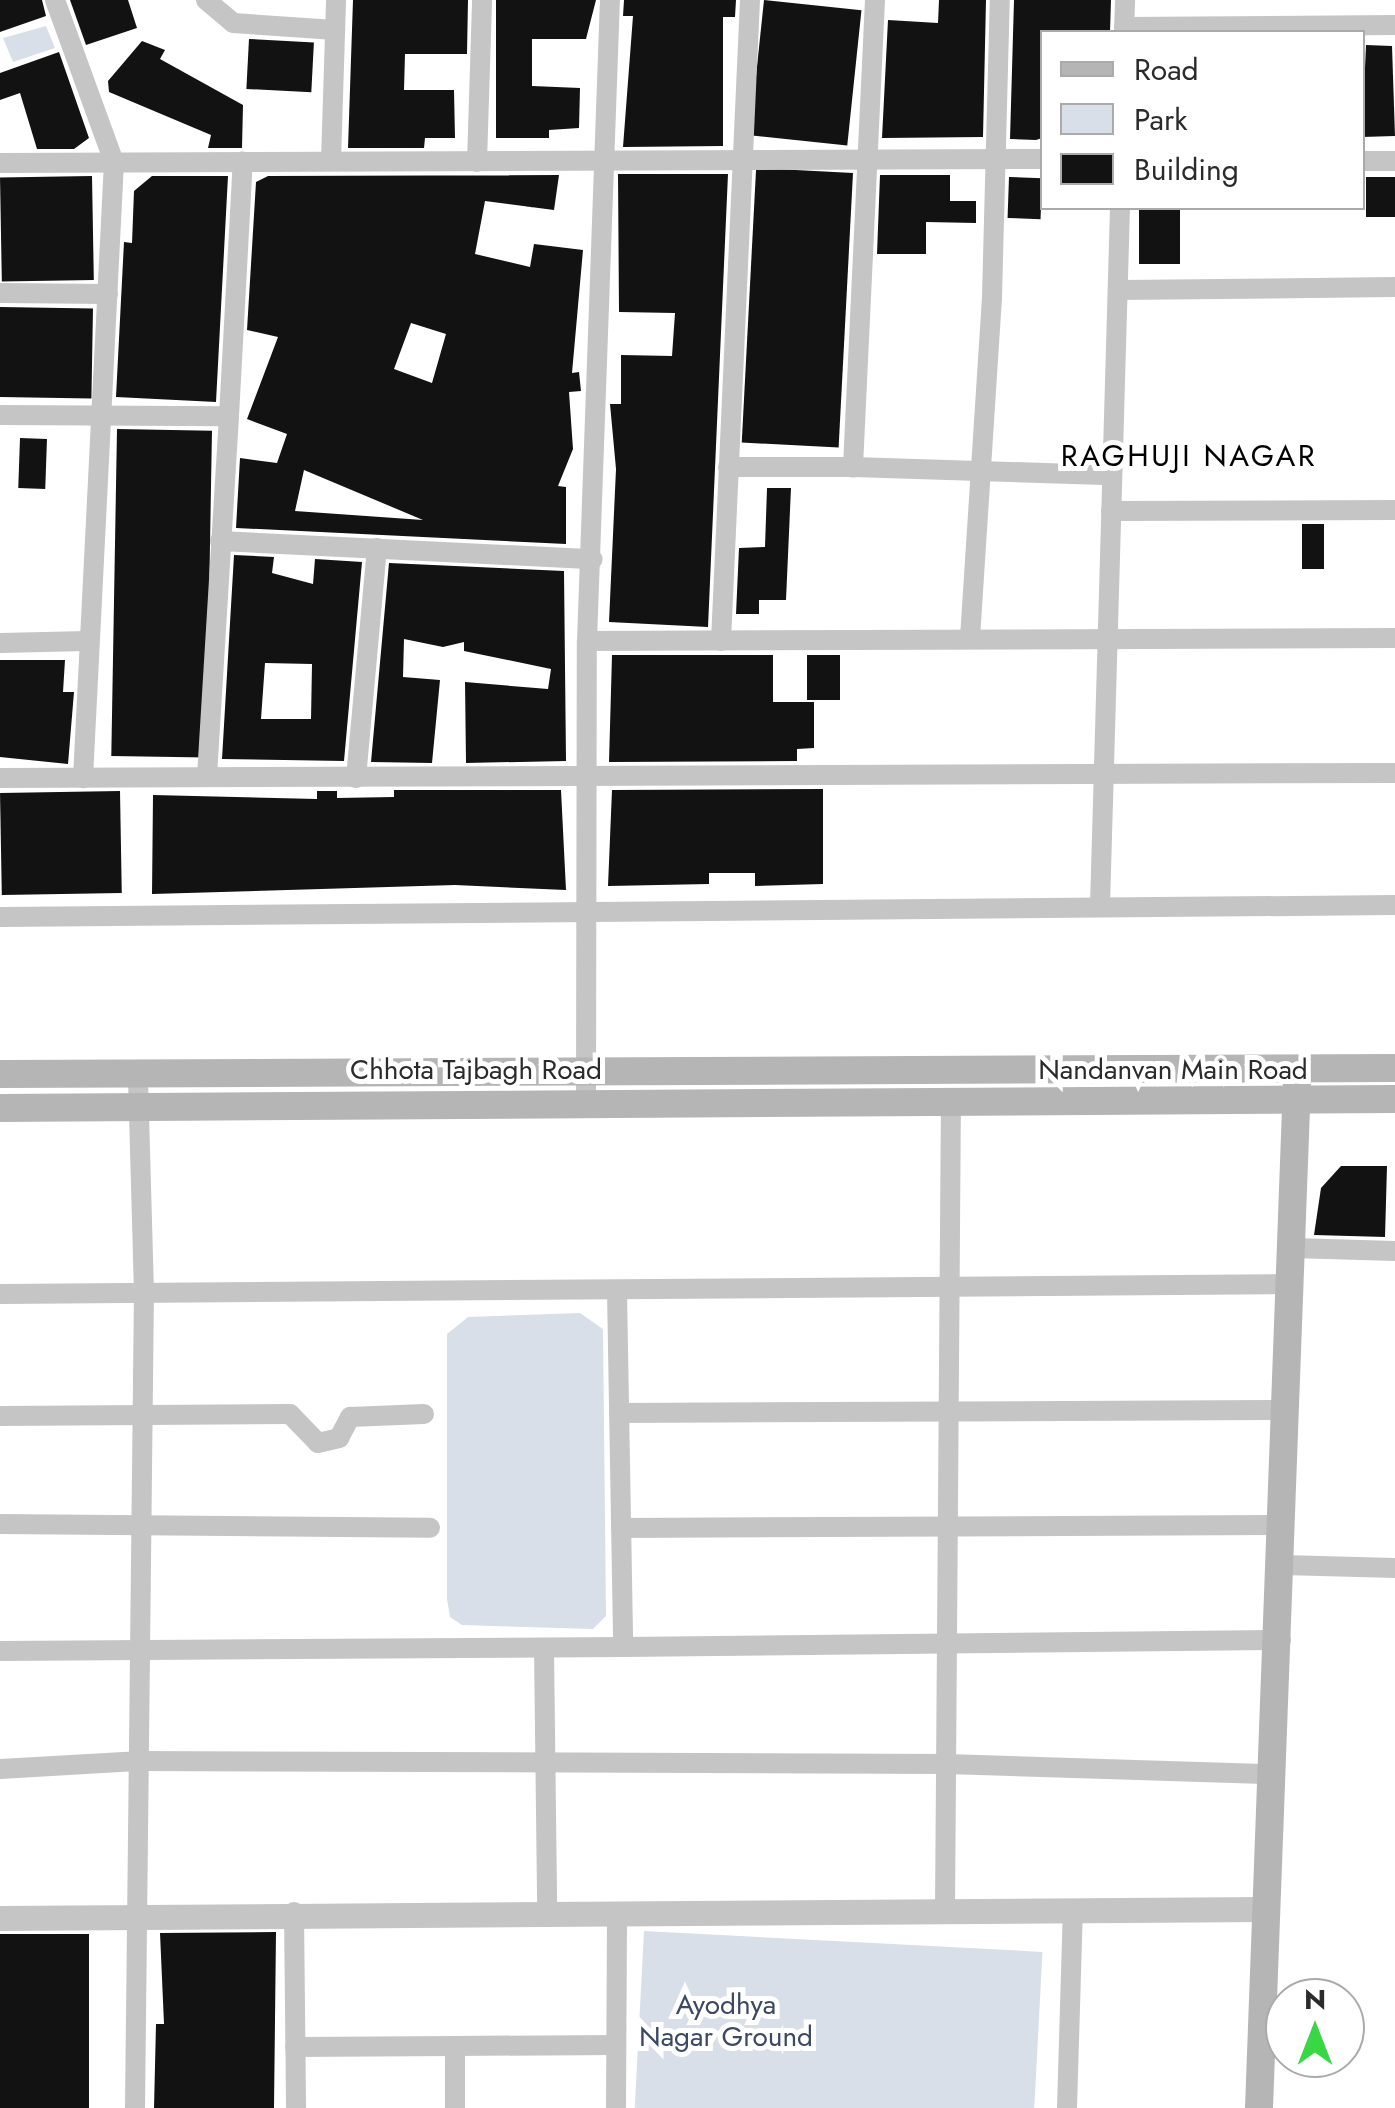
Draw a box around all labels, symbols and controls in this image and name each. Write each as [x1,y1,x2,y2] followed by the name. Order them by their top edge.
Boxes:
[1040,30,1365,210] legend
[1134,48,1199,91] text: Road
[1134,98,1187,141] text: Park
[1134,148,1239,191] text: Building
[1061,438,1317,474] district label: RAGHUJI NAGAR
[350,1053,602,1087] street label: Chhota Tajbagh Road
[1038,1053,1308,1087] street label: Nandanvan Main Road
[1265,1978,1365,2078] north arrow
[1304,1979,1326,2020] text: N
[639,1988,813,2054] park label: Ayodhya Nagar Ground

